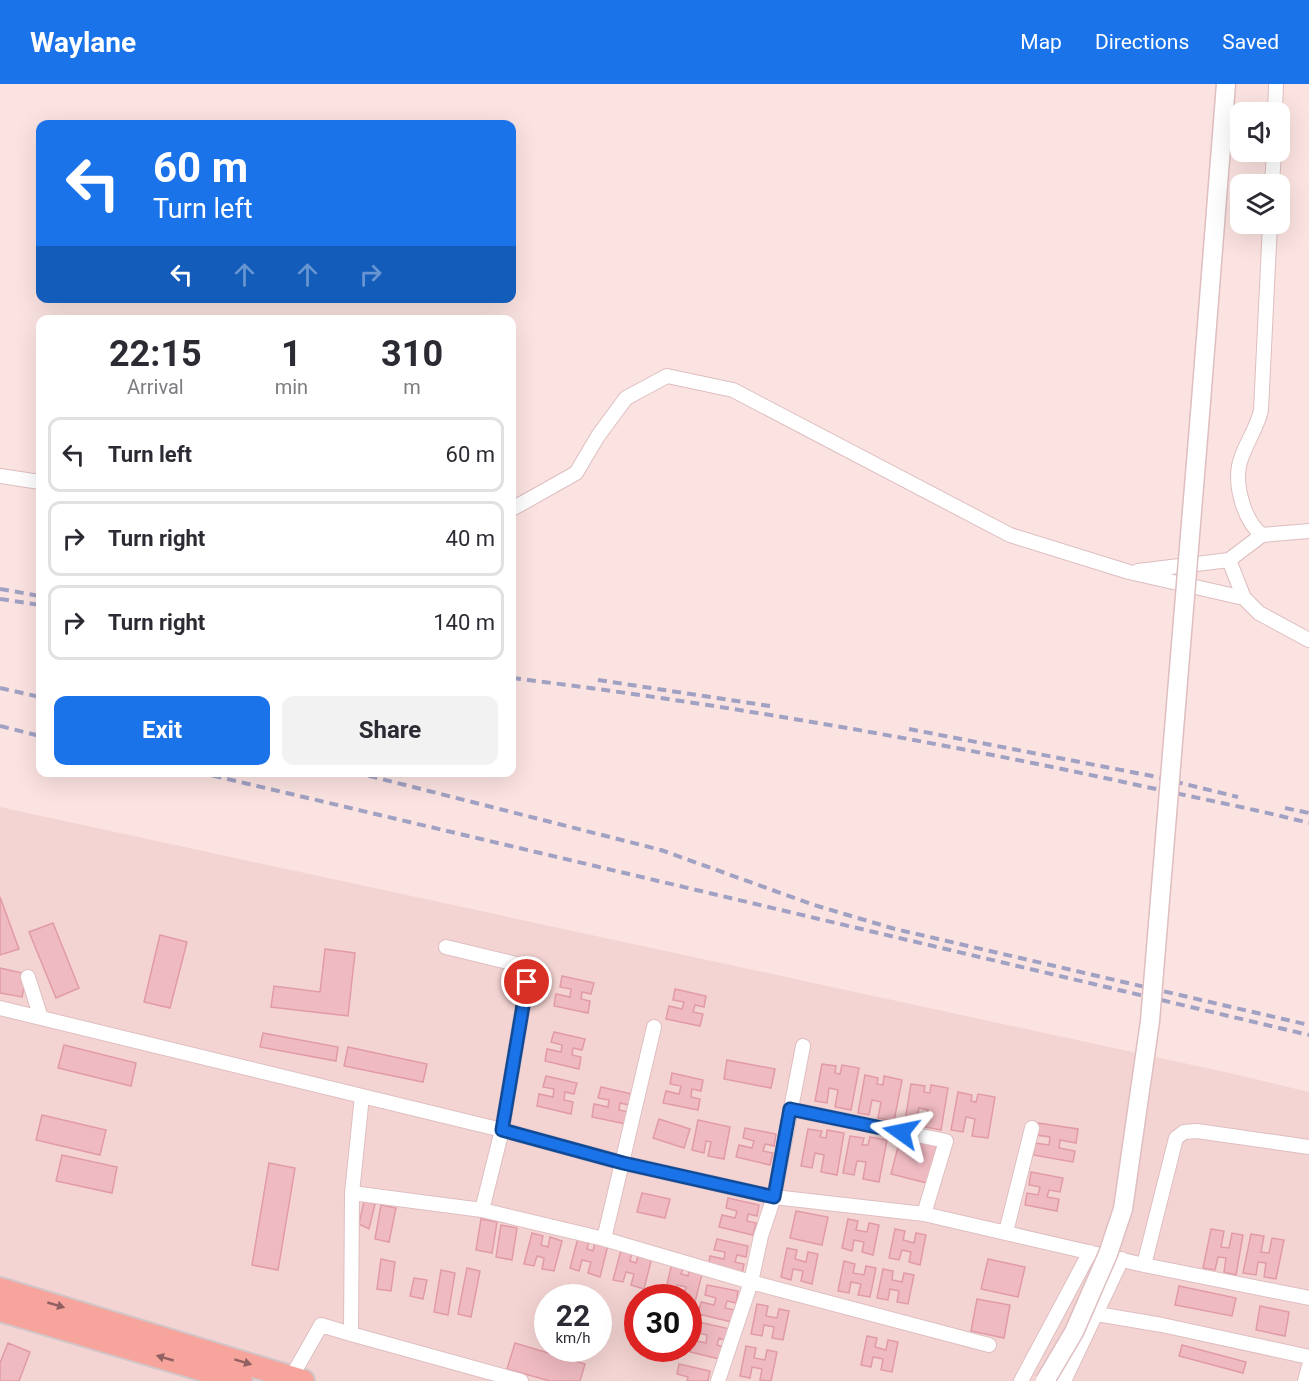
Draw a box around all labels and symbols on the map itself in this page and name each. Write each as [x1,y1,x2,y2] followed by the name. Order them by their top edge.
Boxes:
[501,956,552,1007] pin
[869,1100,933,1164] position arrow
[624,1284,702,1362] speed limit sign: 30
[47,1301,65,1310] one-way arrow
[156,1353,174,1362] one-way arrow
[234,1358,252,1367] one-way arrow

